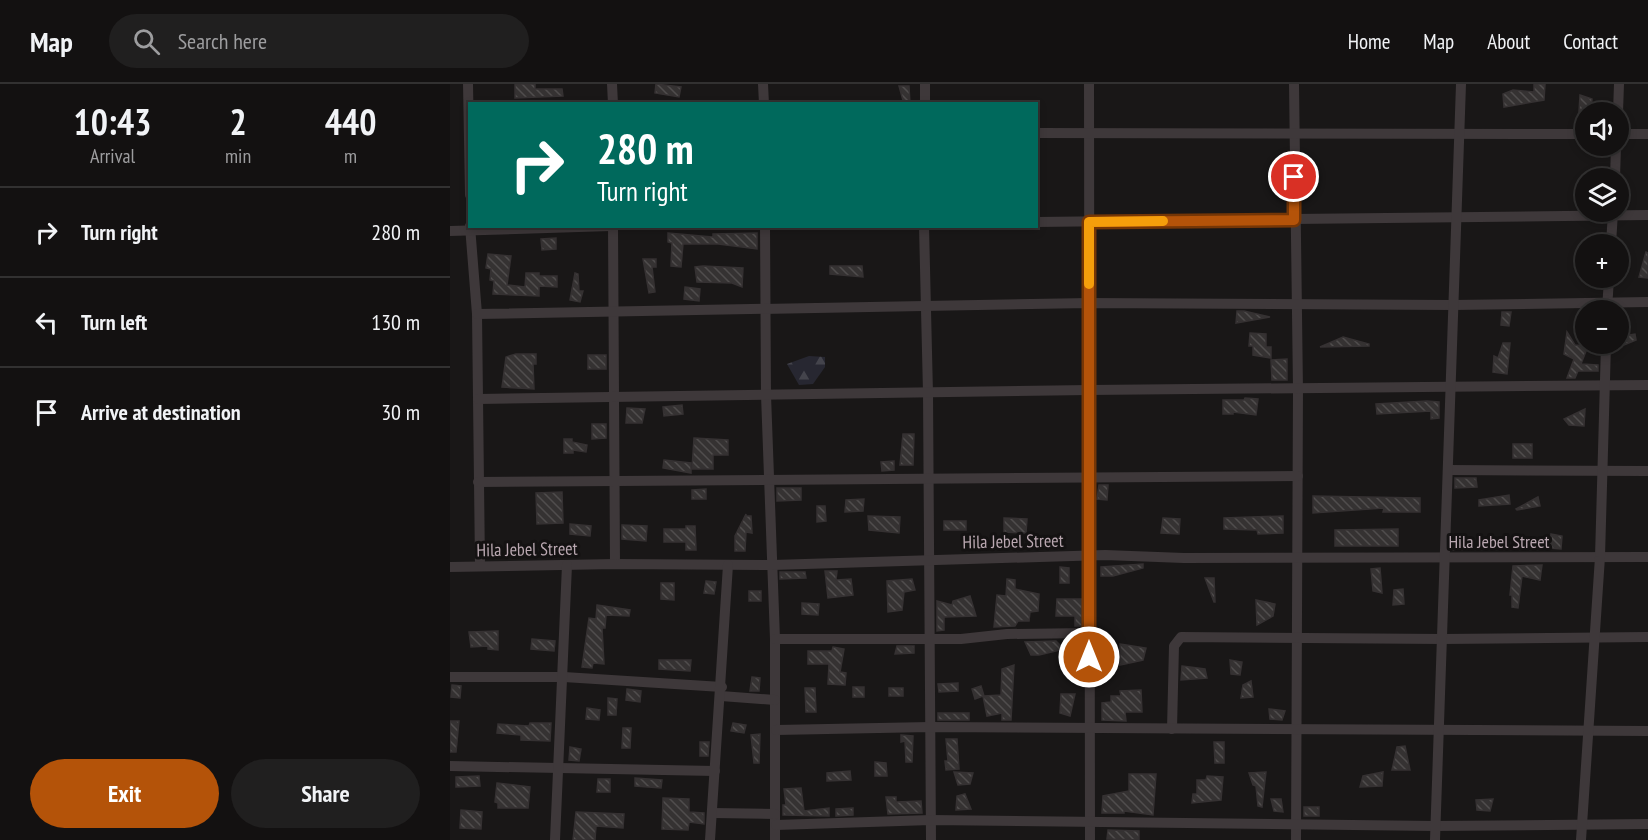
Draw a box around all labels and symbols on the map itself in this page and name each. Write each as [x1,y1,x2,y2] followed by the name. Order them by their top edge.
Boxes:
[1268,151,1319,202] pin
[962,529,1064,553] street label: Hila Jebel Street
[1448,530,1550,553] street label: Hila Jebel Street
[476,537,578,561] street label: Hila Jebel Street
[1057,625,1121,689] position arrow

